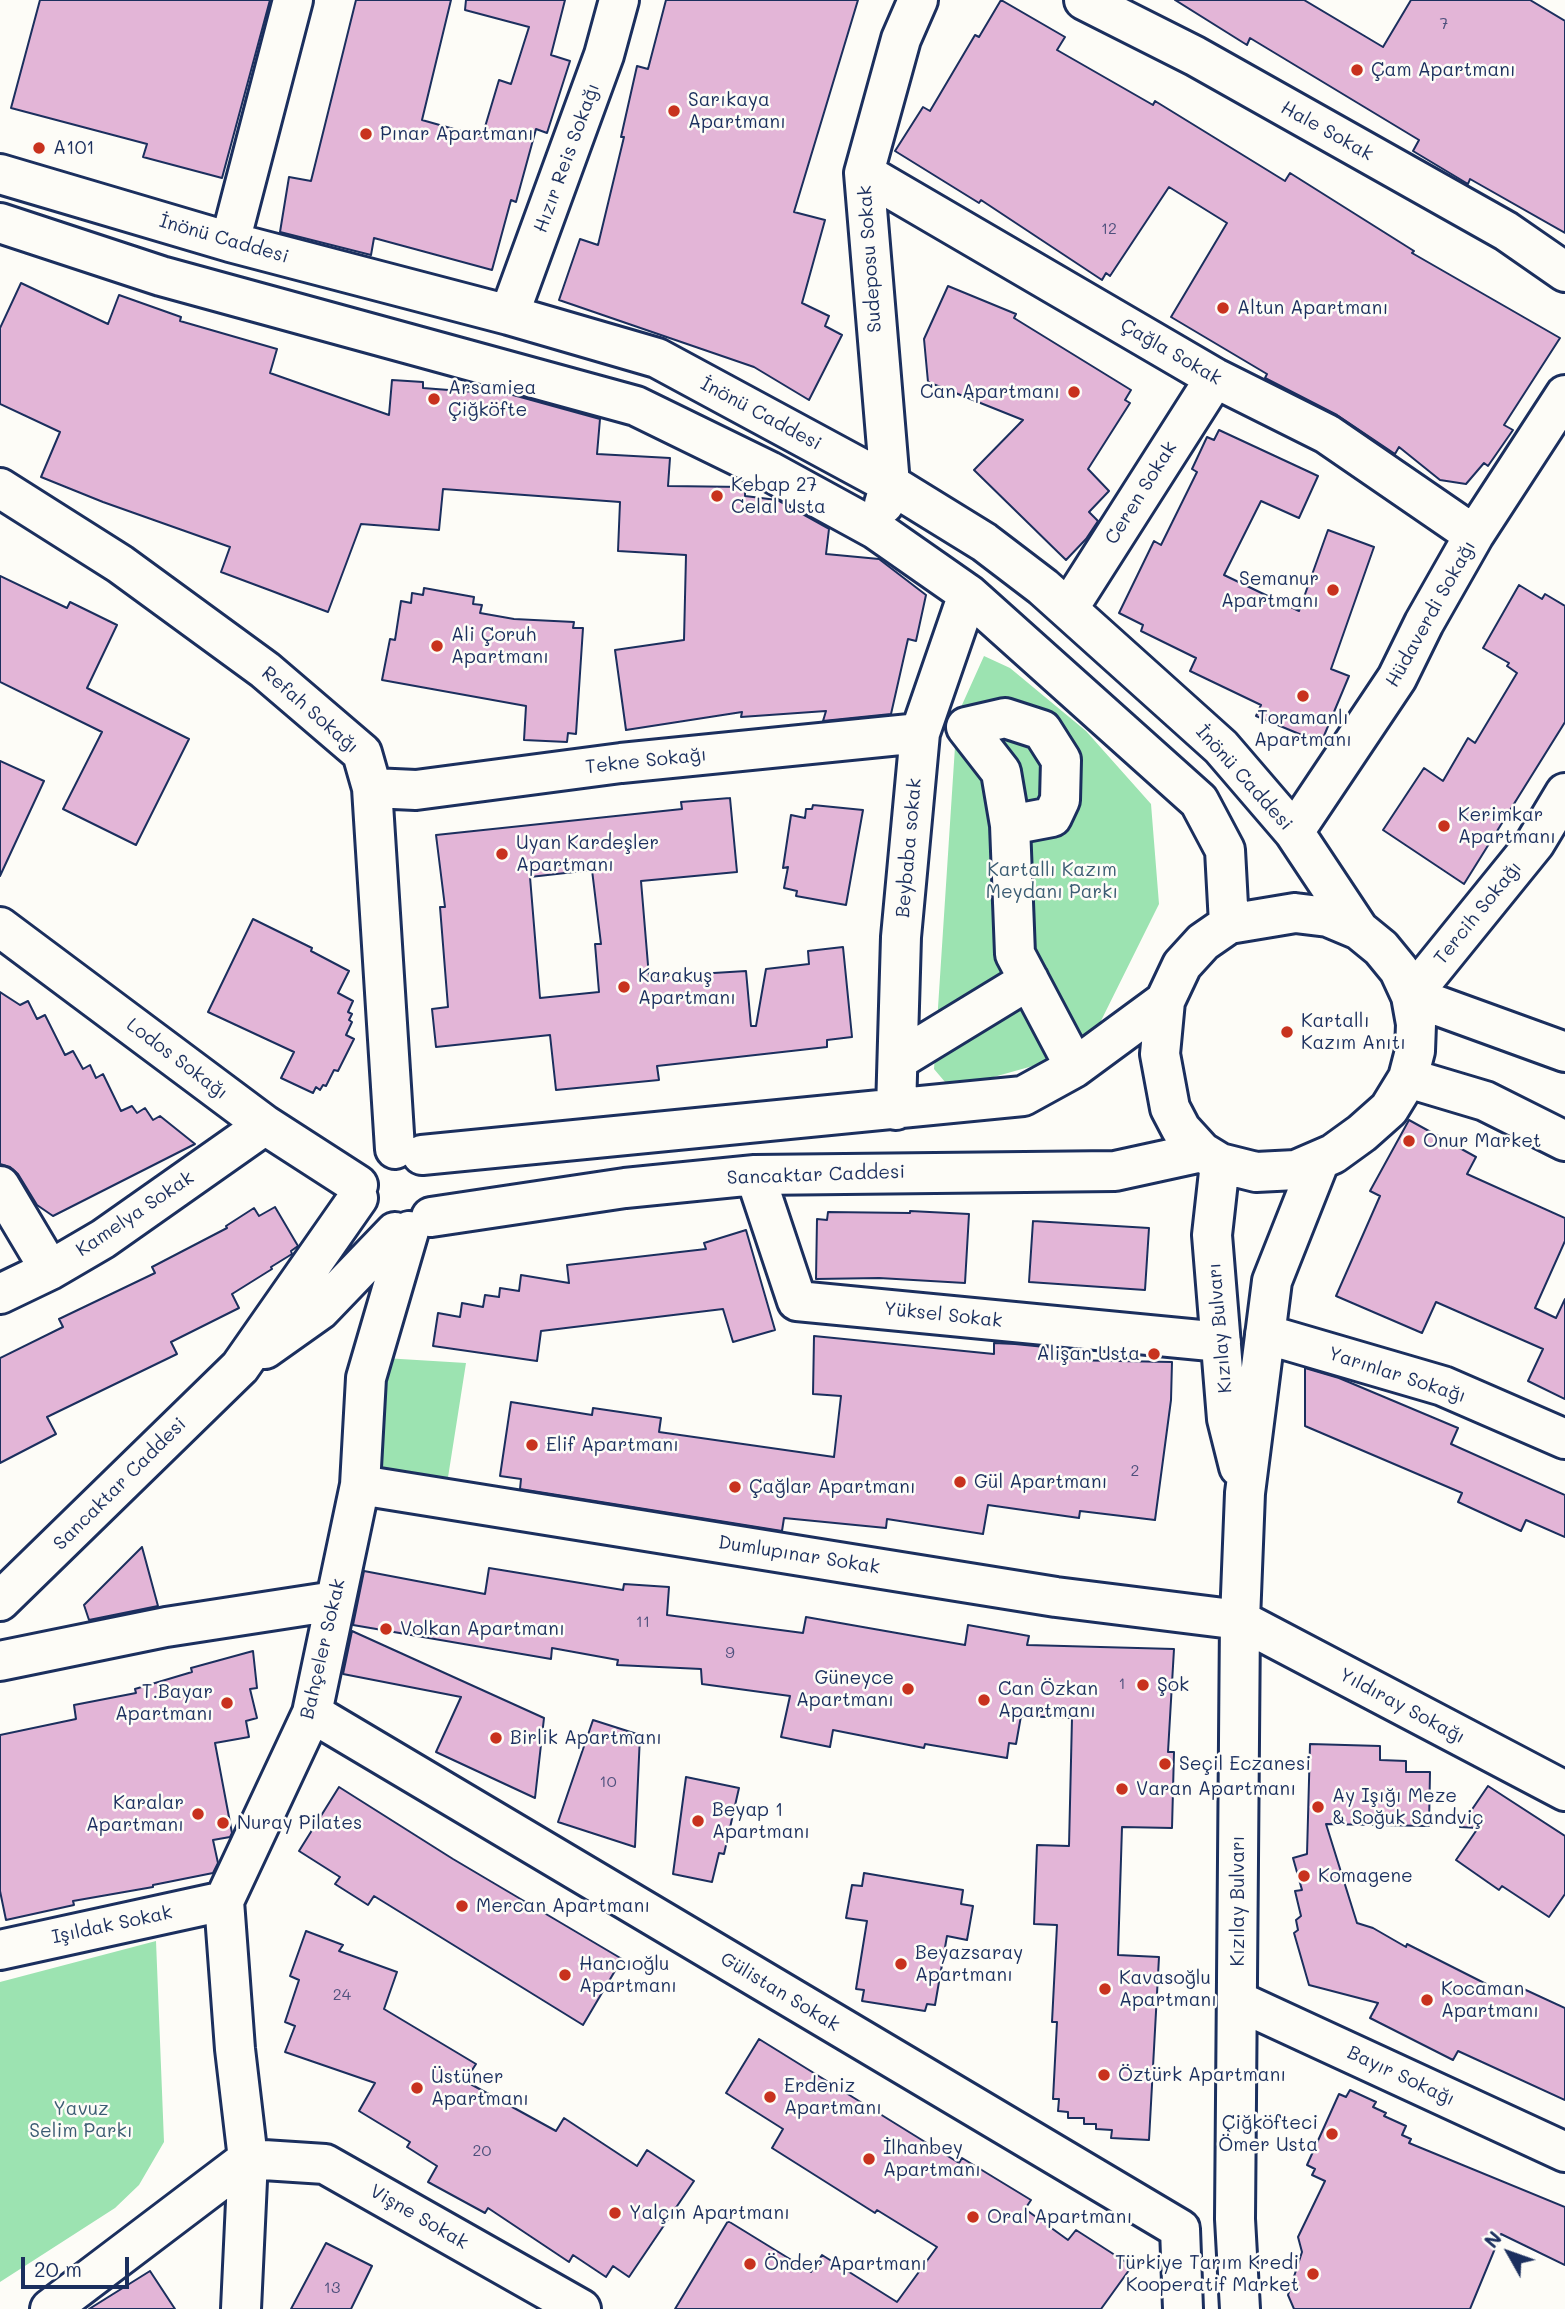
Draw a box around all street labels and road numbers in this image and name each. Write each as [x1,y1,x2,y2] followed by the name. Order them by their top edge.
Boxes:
[529,80,605,236] street label: Hızır Reis Sokağı
[1277,96,1377,166] street label: Hale Sokak
[853,185,887,333] street label: Sudeposu Sokak
[157,210,291,268] street label: İnönü Caddesi
[1116,314,1226,390] street label: Çağla Sokak
[697,373,825,455] street label: İnönü Caddesi
[1100,437,1182,549] street label: Ceren Sokak
[1381,537,1481,691] street label: Hüdaverdi Sokağı
[257,662,363,758] street label: Refah Sokağı
[1191,721,1297,835] street label: İnönü Caddesi
[584,743,708,779] street label: Tekne Sokağı
[892,777,926,919] street label: Beybaba sokak
[1429,857,1527,969] street label: Tercih Sokağı
[122,1014,232,1104] street label: Lodos Sokağı
[727,1160,905,1190] street label: Sancaktar Caddesi
[72,1166,198,1262] street label: Kamelya Sokak
[1203,1262,1237,1394] street label: Kızılay Bulvarı
[883,1297,1003,1333] street label: Yüksel Sokak
[1325,1342,1469,1408] street label: Yarınlar Sokağı
[49,1413,191,1555] street label: Sancaktar Caddesi
[717,1531,881,1579] street label: Dumlupınar Sokak
[296,1577,350,1721] street label: Bahçeler Sokak
[1335,1663,1469,1749] street label: Yıldıray Sokağı
[1227,1836,1249,1966] street label: Kızılay Bulvarı
[50,1901,174,1949] street label: Işıldak Sokak
[716,1947,844,2037] street label: Gülistan Sokak
[1344,2041,1458,2111] street label: Bayır Sokağı
[366,2180,472,2254] street label: Vişne Sokak

